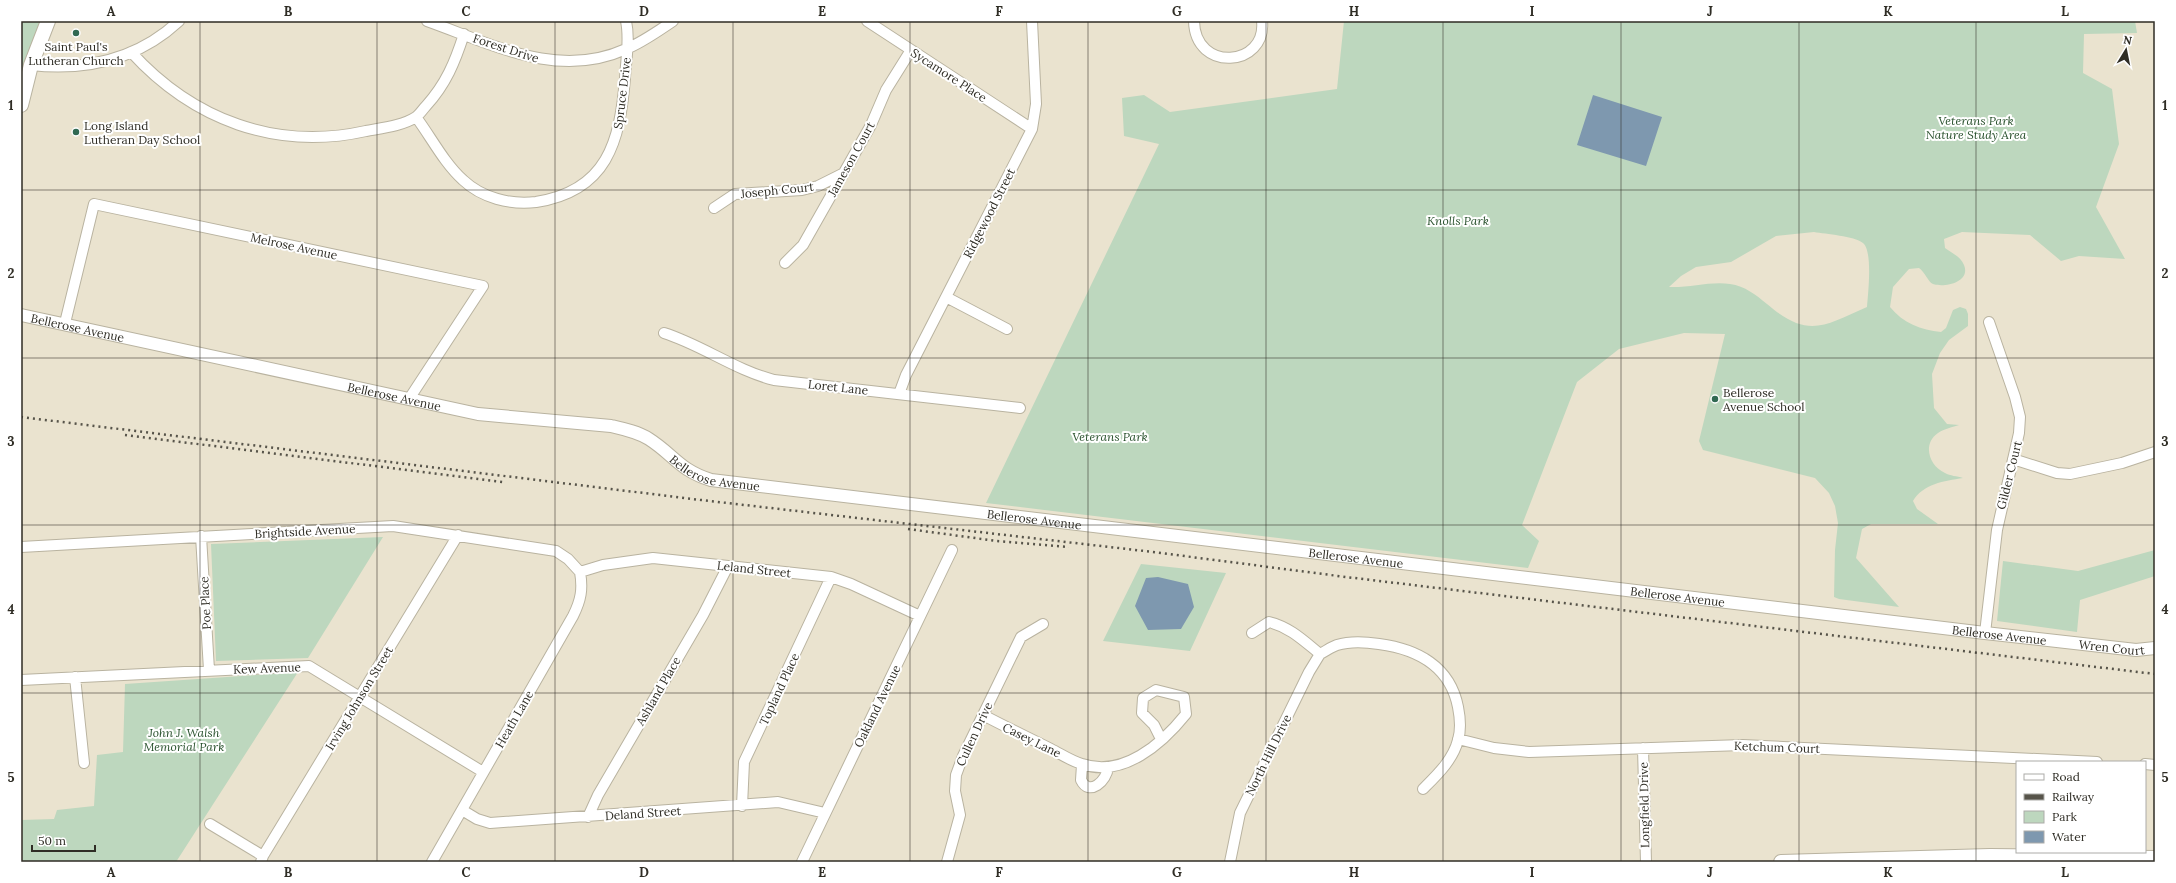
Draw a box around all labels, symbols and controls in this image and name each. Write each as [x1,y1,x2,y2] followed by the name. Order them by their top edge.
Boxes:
[107,3,116,20] text: A
[284,3,293,20] text: B
[462,3,471,20] text: C
[639,3,649,20] text: D
[818,3,826,20] text: E
[995,3,1003,20] text: F
[1172,3,1182,20] text: G
[1349,3,1359,20] text: H
[1529,3,1535,20] text: I
[1707,3,1713,20] text: J
[1883,3,1893,20] text: K
[2061,3,2069,20] text: L
[71,28,81,38] marker: Saint Paul's Lutheran Church
[471,30,541,66] street label: Forest Drive
[2106,30,2146,70] north arrow
[2122,33,2134,48] text: N
[28,39,124,68] place label: Saint Paul's Lutheran Church
[908,45,990,105] street label: Sycamore Place
[610,56,634,130] street label: Spruce Drive
[8,97,14,114] text: 1
[2162,97,2168,114] text: 1
[1926,113,2027,142] park label: Veterans Park Nature Study Area
[84,118,200,147] place label: Long Island Lutheran Day School
[824,119,878,200] street label: Jameson Court
[71,127,81,137] marker: Long Island Lutheran Day School
[960,165,1018,261] street label: Ridgewood Street
[739,179,815,201] street label: Joseph Court
[1427,213,1489,228] park label: Knolls Park
[249,229,339,263] street label: Melrose Avenue
[8,265,15,282] text: 2
[2162,265,2169,282] text: 2
[30,310,126,345] street label: Bellerose Avenue
[807,376,869,398] street label: Loret Lane
[346,378,443,413] street label: Bellerose Avenue
[1722,385,1805,414] place label: Bellerose Avenue School
[1710,394,1720,404] marker: Bellerose Avenue School
[1072,429,1148,444] park label: Veterans Park
[7,433,15,450] text: 3
[2161,433,2169,450] text: 3
[1993,439,2025,511] street label: Gilder Court
[667,451,761,493] street label: Bellerose Avenue
[986,506,1083,532] street label: Bellerose Avenue
[254,521,356,541] street label: Brightside Avenue
[1308,544,1405,571] street label: Bellerose Avenue
[716,558,792,580] street label: Leland Street
[196,575,214,630] street label: Poe Place
[1629,583,1726,609] street label: Bellerose Avenue
[7,601,15,618] text: 4
[2161,601,2169,618] text: 4
[1951,622,2048,647] street label: Bellerose Avenue
[2078,636,2146,658] street label: Wren Court
[322,643,396,753] street label: Irving Johnson Street
[756,650,802,727] street label: Topland Place
[632,654,684,729] street label: Ashland Place
[233,659,302,677] street label: Kew Avenue
[851,662,904,750] street label: Oakland Avenue
[492,687,537,750] street label: Heath Lane
[953,699,996,768] street label: Cullen Drive
[1242,711,1294,798] street label: North Hill Drive
[1000,719,1064,761] street label: Casey Lane
[144,725,224,754] park label: John J. Walsh Memorial Park
[1734,738,1821,756] street label: Ketchum Court
[1636,761,1652,848] street label: Longfield Drive
[2016,761,2146,853] legend
[7,769,15,786] text: 5
[2052,769,2080,784] text: Road
[2161,769,2169,786] text: 5
[2052,789,2095,804] text: Railway
[604,803,682,823] street label: Deland Street
[2052,809,2078,824] text: Park
[32,827,95,853] scale bar
[2052,829,2087,844] text: Water
[38,833,66,848] text: 50 m
[107,864,116,881] text: A
[284,864,293,881] text: B
[462,864,471,881] text: C
[639,864,649,881] text: D
[818,864,826,881] text: E
[995,864,1003,881] text: F
[1172,864,1182,881] text: G
[1349,864,1359,881] text: H
[1529,864,1535,881] text: I
[1707,864,1713,881] text: J
[1883,864,1893,881] text: K
[2061,864,2069,881] text: L

